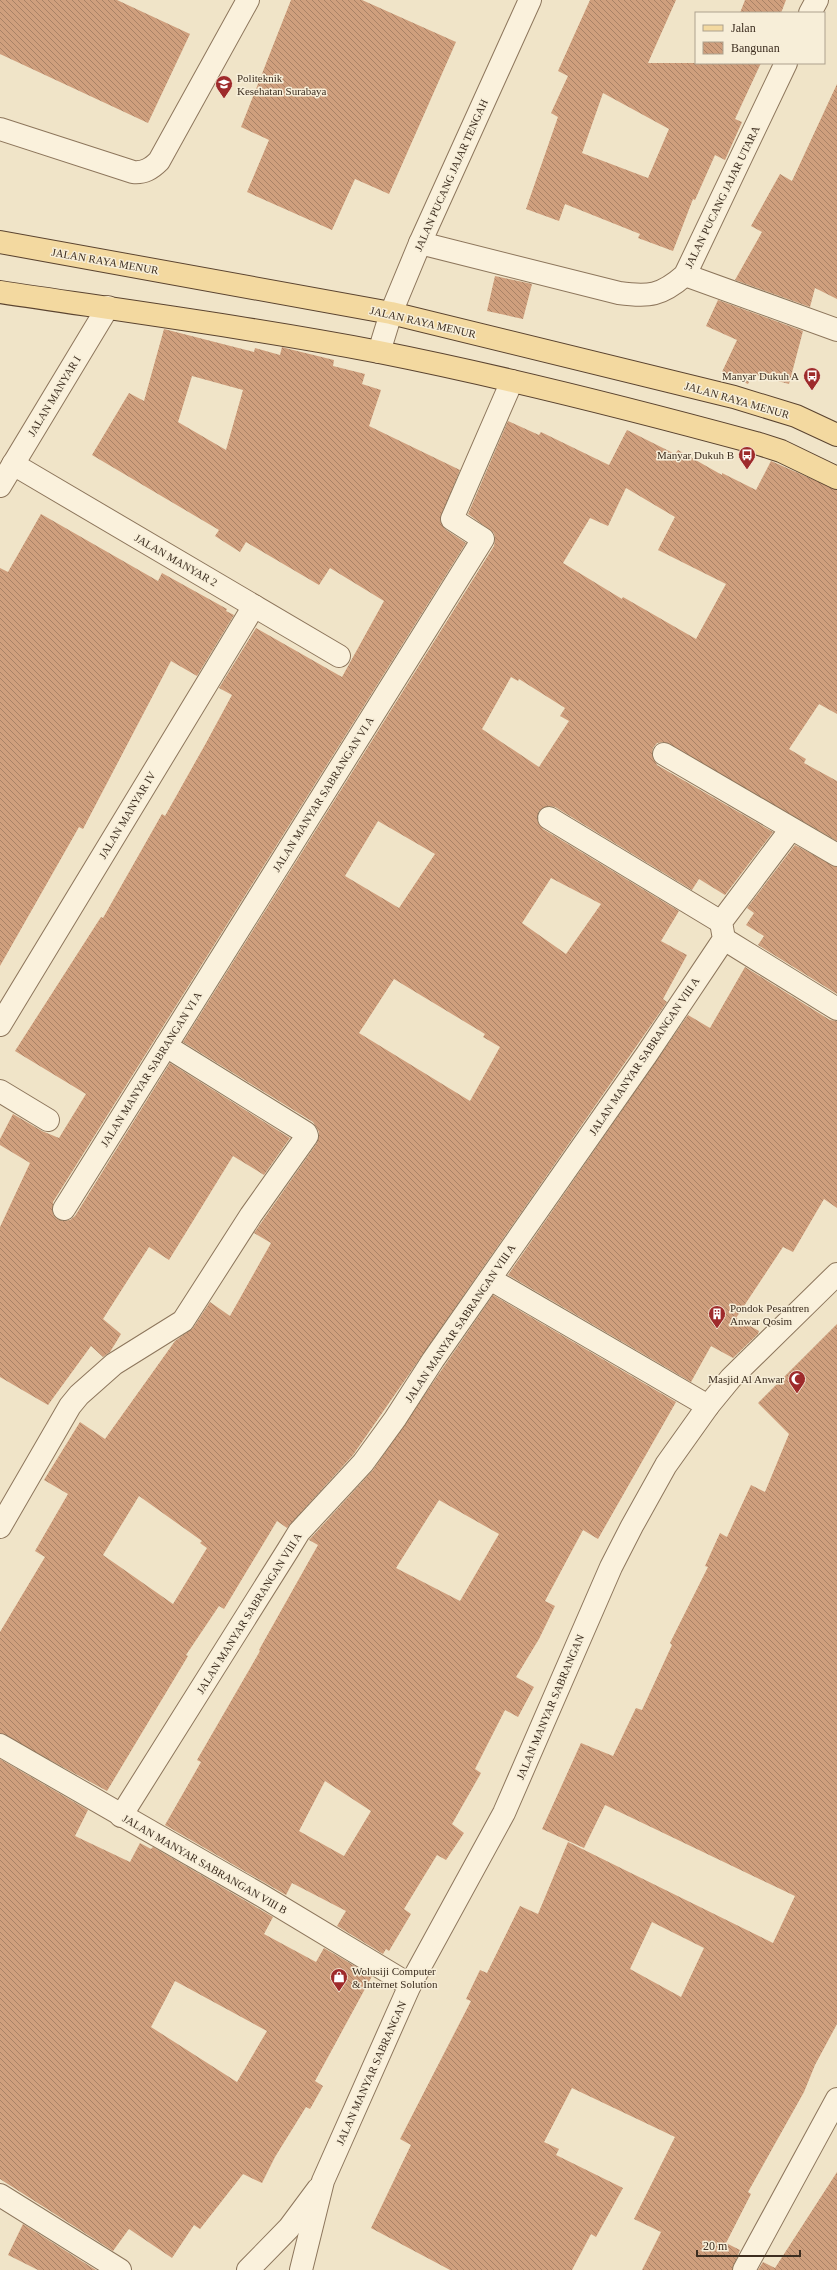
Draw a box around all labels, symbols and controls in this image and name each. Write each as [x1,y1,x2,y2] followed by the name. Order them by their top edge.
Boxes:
[695,12,825,64] legend
[731,21,756,35] text: Jalan
[731,41,780,55] text: Bangunan
[237,72,327,97] place label: Politeknik Kesehatan Surabaya
[214,74,234,99] school or university icon: Politeknik Kesehatan Surabaya
[412,97,490,253] street label: JALAN PUCANG JAJAR TENGAH
[682,124,762,270] street label: JALAN PUCANG JAJAR UTARA
[51,246,160,276] street label: JALAN RAYA MENUR
[369,304,478,340] street label: JALAN RAYA MENUR
[25,353,83,438] street label: JALAN MANYAR I
[802,366,822,391] bus stop icon: Manyar Dukuh A
[722,370,799,382] place label: Manyar Dukuh A
[683,379,791,421] street label: JALAN RAYA MENUR
[737,445,757,470] bus stop icon: Manyar Dukuh B
[657,449,734,461] place label: Manyar Dukuh B
[133,531,219,589] street label: JALAN MANYAR 2
[270,714,376,874] street label: JALAN MANYAR SABRANGAN VI A
[96,769,158,861] street label: JALAN MANYAR IV
[586,975,702,1137] street label: JALAN MANYAR SABRANGAN VIII A
[98,989,204,1149] street label: JALAN MANYAR SABRANGAN VI A
[402,1242,518,1404] street label: JALAN MANYAR SABRANGAN VIII A
[730,1302,810,1327] place label: Pondok Pesantren Anwar Qosim
[707,1304,727,1329] building icon: Pondok Pesantren Anwar Qosim
[787,1369,807,1394] mosque icon: Masjid Al Anwar
[708,1373,784,1385] place label: Masjid Al Anwar
[194,1530,304,1696] street label: JALAN MANYAR SABRANGAN VIII A
[514,1633,586,1781] street label: JALAN MANYAR SABRANGAN
[121,1812,289,1916] street label: JALAN MANYAR SABRANGAN VIII B
[352,1965,438,1990] place label: Wolusiji Computer & Internet Solution
[329,1967,349,1992] shop icon: Wolusiji Computer & Internet Solution
[334,1999,408,2147] street label: JALAN MANYAR SABRANGAN
[697,2232,800,2258] scale bar
[703,2239,728,2253] text: 20 m

